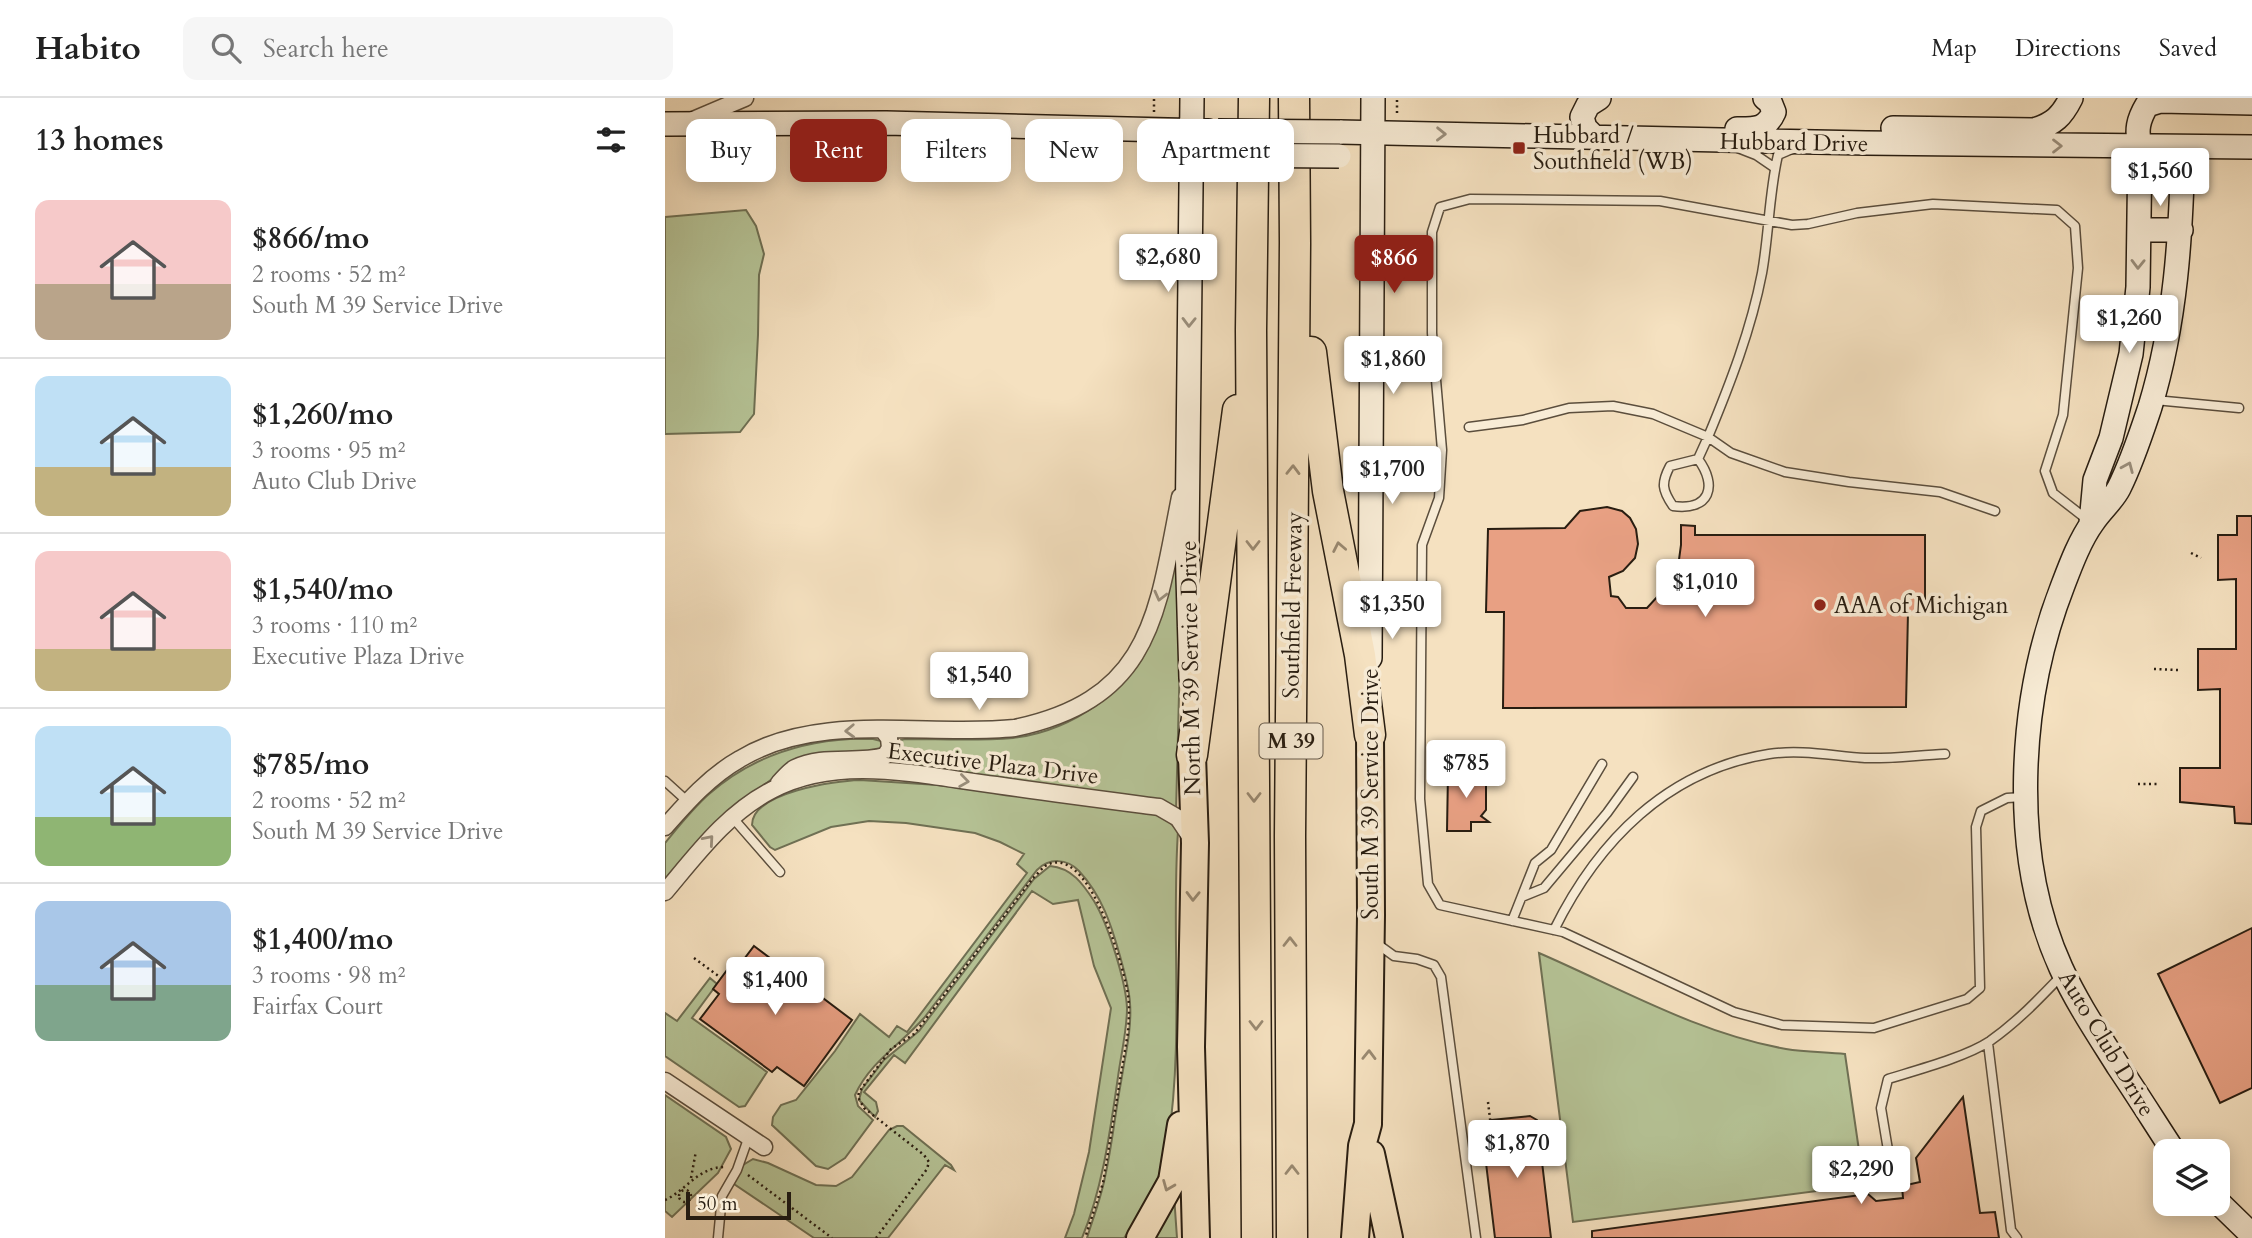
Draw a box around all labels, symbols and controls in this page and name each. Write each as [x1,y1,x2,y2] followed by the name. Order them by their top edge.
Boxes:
[183,17,673,80] search box
[35,26,141,71] text: Habito
[207,29,245,67] icon: search
[263,31,389,66] text: Search here
[1931,32,1977,65] text: Map
[2015,32,2121,65] text: Directions
[2159,32,2217,65] text: Saved
[686,119,776,182] chip: Buy
[790,119,887,182] chip: Rent
[901,119,1011,182] chip: Filters
[1025,119,1123,182] chip: New
[1137,119,1294,182] chip: Apartment
[35,120,164,161] text: 13 homes
[1533,120,1693,177] place label: Hubbard / Southfield (WB)
[592,121,630,159] icon: filters
[1436,126,1447,141] one-way arrow
[1719,126,1869,159] street label: Hubbard Drive
[2052,138,2062,154] one-way arrow
[1511,140,1527,156] marker: Hubbard / Southfield (WB)
[2103,148,2217,208] pin: $1,560
[2127,155,2193,186] text: $1,560
[252,218,369,259] text: $866/mo
[91,228,175,312] icon: home
[1111,234,1225,294] pin: $2,680
[1353,236,1435,295] pin: $866
[1135,241,1201,272] text: $2,680
[1370,242,1418,273] text: $866
[252,259,405,290] text: 2 rooms · 52 m²
[2131,259,2146,270] one-way arrow
[252,290,503,321] text: South M 39 Service Drive
[2072,296,2186,355] pin: $1,260
[2096,302,2162,333] text: $1,260
[1181,317,1197,327] one-way arrow
[1336,336,1450,396] pin: $1,860
[1360,343,1426,374] text: $1,860
[252,394,393,435] text: $1,260/mo
[91,404,175,488] icon: home
[252,435,405,466] text: 3 rooms · 95 m²
[1335,446,1449,506] pin: $1,700
[1359,453,1425,484] text: $1,700
[2120,461,2134,474] one-way arrow
[1285,464,1301,475] one-way arrow
[252,466,417,497] text: Auto Club Drive
[1275,511,1310,699] street label: Southfield Freeway
[1173,540,1208,796] street label: North M 39 Service Drive
[1245,541,1261,551] one-way arrow
[1332,541,1347,553] one-way arrow
[1648,560,1762,619] pin: $1,010
[1672,566,1738,597] text: $1,010
[252,569,393,610] text: $1,540/mo
[91,579,175,663] icon: home
[1335,582,1449,641] pin: $1,350
[1359,588,1425,619] text: $1,350
[1154,590,1168,602] one-way arrow
[1834,590,2009,621] place label: AAA of Michigan
[1812,597,1828,613] marker: AAA of Michigan
[252,610,417,641] text: 3 rooms · 110 m²
[252,641,465,672] text: Executive Plaza Drive
[922,652,1036,712] pin: $1,540
[946,659,1012,690] text: $1,540
[1355,668,1386,920] street label: South M 39 Service Drive
[844,723,855,738] one-way arrow
[1259,724,1323,758] road number: M 39
[886,735,1100,792] street label: Executive Plaza Drive
[1425,740,1507,800] pin: $785
[252,744,369,785] text: $785/mo
[1442,747,1490,778] text: $785
[91,754,175,838] icon: home
[958,773,970,788] one-way arrow
[252,785,405,816] text: 2 rooms · 52 m²
[1246,793,1262,803] one-way arrow
[252,816,503,847] text: South M 39 Service Drive
[701,835,714,848] one-way arrow
[1186,891,1201,902] one-way arrow
[252,919,393,960] text: $1,400/mo
[91,929,175,1013] icon: home
[1282,937,1298,947] one-way arrow
[718,958,832,1017] pin: $1,400
[252,960,405,991] text: 3 rooms · 98 m²
[742,964,808,995] text: $1,400
[2051,965,2162,1122] street label: Auto Club Drive
[252,991,383,1022] text: Fairfax Court
[1248,1020,1264,1031] one-way arrow
[1361,1050,1376,1061] one-way arrow
[1460,1121,1574,1180] pin: $1,870
[1484,1127,1550,1158] text: $1,870
[2153,1139,2230,1216] map controls
[2153,1139,2230,1216] button: layers
[1804,1146,1918,1206] pin: $2,290
[1828,1153,1894,1184] text: $2,290
[1284,1164,1300,1175] one-way arrow
[1163,1180,1177,1192] one-way arrow
[686,1189,791,1221] scale bar
[697,1191,738,1217] text: 50 m

